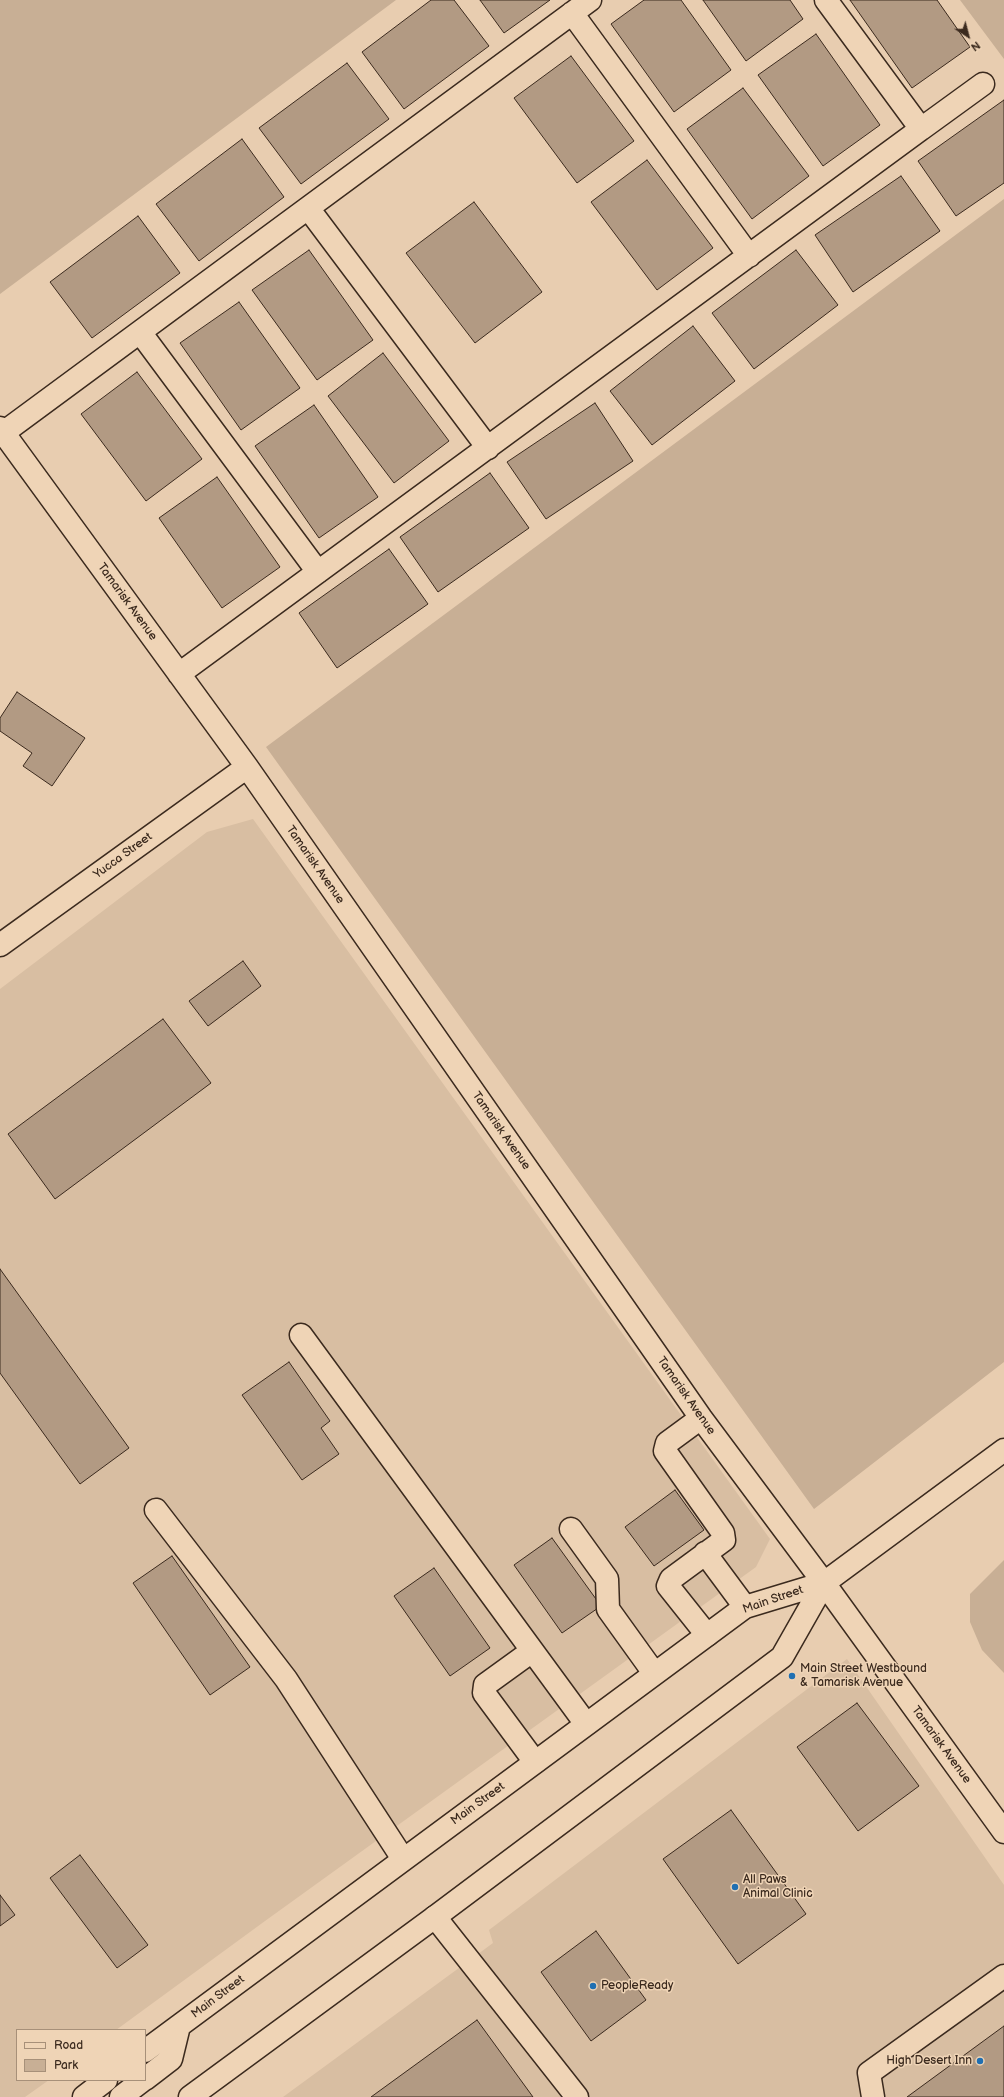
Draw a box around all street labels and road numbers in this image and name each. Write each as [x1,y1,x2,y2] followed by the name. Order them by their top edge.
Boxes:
[94,561,160,643] street label: Tamarisk Avenue
[283,823,347,907] street label: Tamarisk Avenue
[91,830,155,882] street label: Yucca Street
[469,1089,533,1173] street label: Tamarisk Avenue
[654,1354,718,1438] street label: Tamarisk Avenue
[741,1583,805,1617] street label: Main Street
[908,1704,974,1786] street label: Tamarisk Avenue
[448,1780,508,1828] street label: Main Street
[189,1972,247,2022] street label: Main Street

